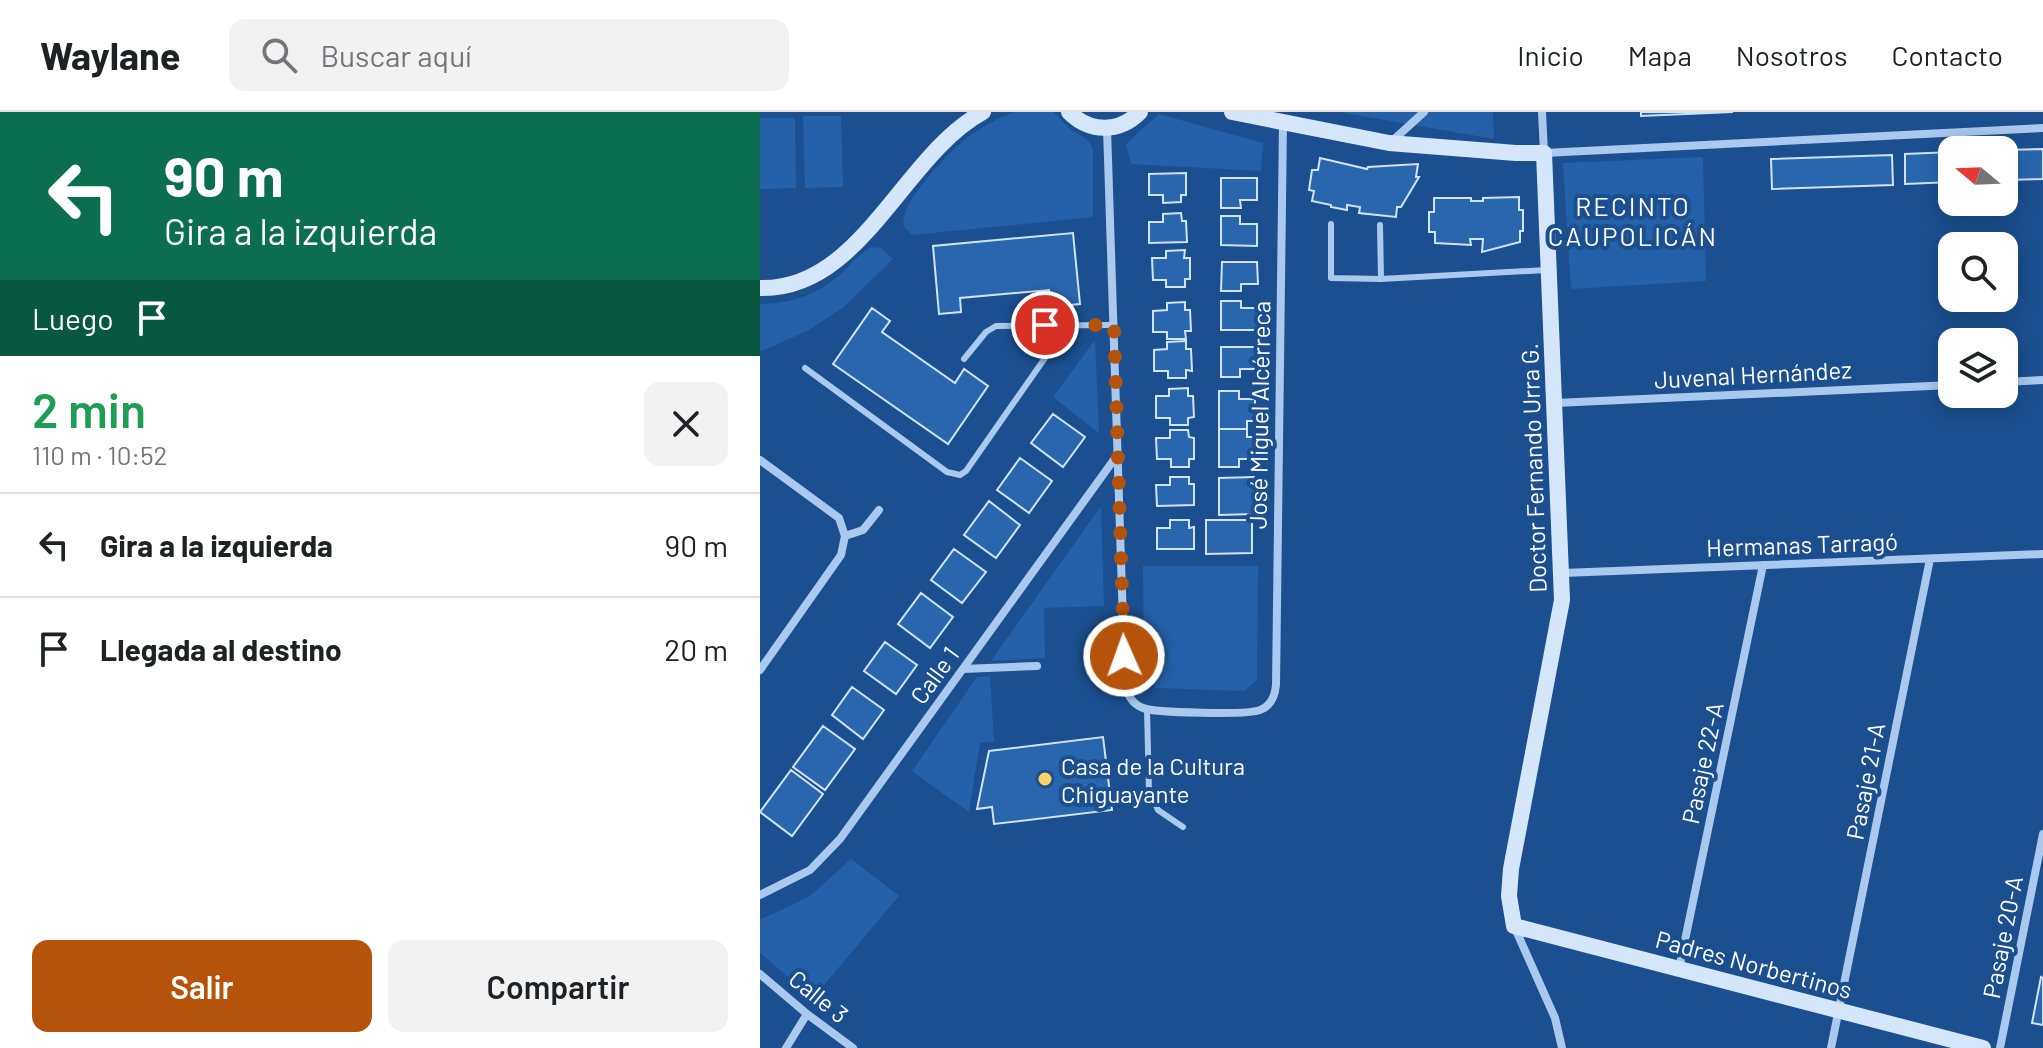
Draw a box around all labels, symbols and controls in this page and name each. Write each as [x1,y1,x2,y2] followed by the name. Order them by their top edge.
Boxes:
[229,19,789,91] search box
[40,32,181,78] text: Waylane
[257,33,301,77] icon: search
[321,37,472,73] text: Buscar aquí
[1517,38,1584,72] text: Inicio
[1628,38,1692,72] text: Mapa
[1736,38,1848,72] text: Nosotros
[1892,38,2003,72] text: Contacto
[1938,136,2018,216] north arrow
[1938,136,2018,408] map controls
[164,141,284,208] text: 90 m
[32,144,136,248] icon: left
[1548,190,1718,251] district label: RECINTO CAUPOLICÁN
[164,209,437,252] text: Gira a la izquierda
[1938,232,2018,312] button: search
[1011,291,1079,359] pin
[130,296,174,340] icon: arrive
[32,300,114,336] text: Luego
[1243,301,1275,529] street label: José Miguel Alcérreca
[1023,303,1067,347] icon: arrive
[1938,328,2018,408] button: layers
[1514,343,1552,593] street label: Doctor Fernando Urra G.
[1653,354,1853,394] street label: Juvenal Hernández
[32,380,146,438] text: 2 min
[644,382,728,466] button: close
[32,439,167,470] text: 110 m · 10:52
[32,523,76,567] icon: left
[1706,526,1898,562] street label: Hermanas Tarragó
[100,527,333,563] text: Gira a la izquierda
[665,527,728,563] text: 90 m
[1082,614,1166,698] position arrow
[32,627,76,671] icon: arrive
[100,631,342,667] text: Llegada al destino
[664,631,728,667] text: 20 m
[904,641,964,709] street label: Calle 1
[1675,700,1729,826] street label: Pasaje 22-A
[1839,720,1891,842] street label: Pasaje 21-A
[1061,751,1245,808] place label: Casa de la Cultura Chiguayante
[1036,770,1054,788] marker: Casa de la Cultura Chiguayante
[1976,873,2028,1001] street label: Pasaje 20-A
[1653,924,1855,1004] street label: Padres Norbertinos
[32,940,372,1032] button: Salir
[388,940,728,1032] button: Compartir
[784,963,854,1029] street label: Calle 3

